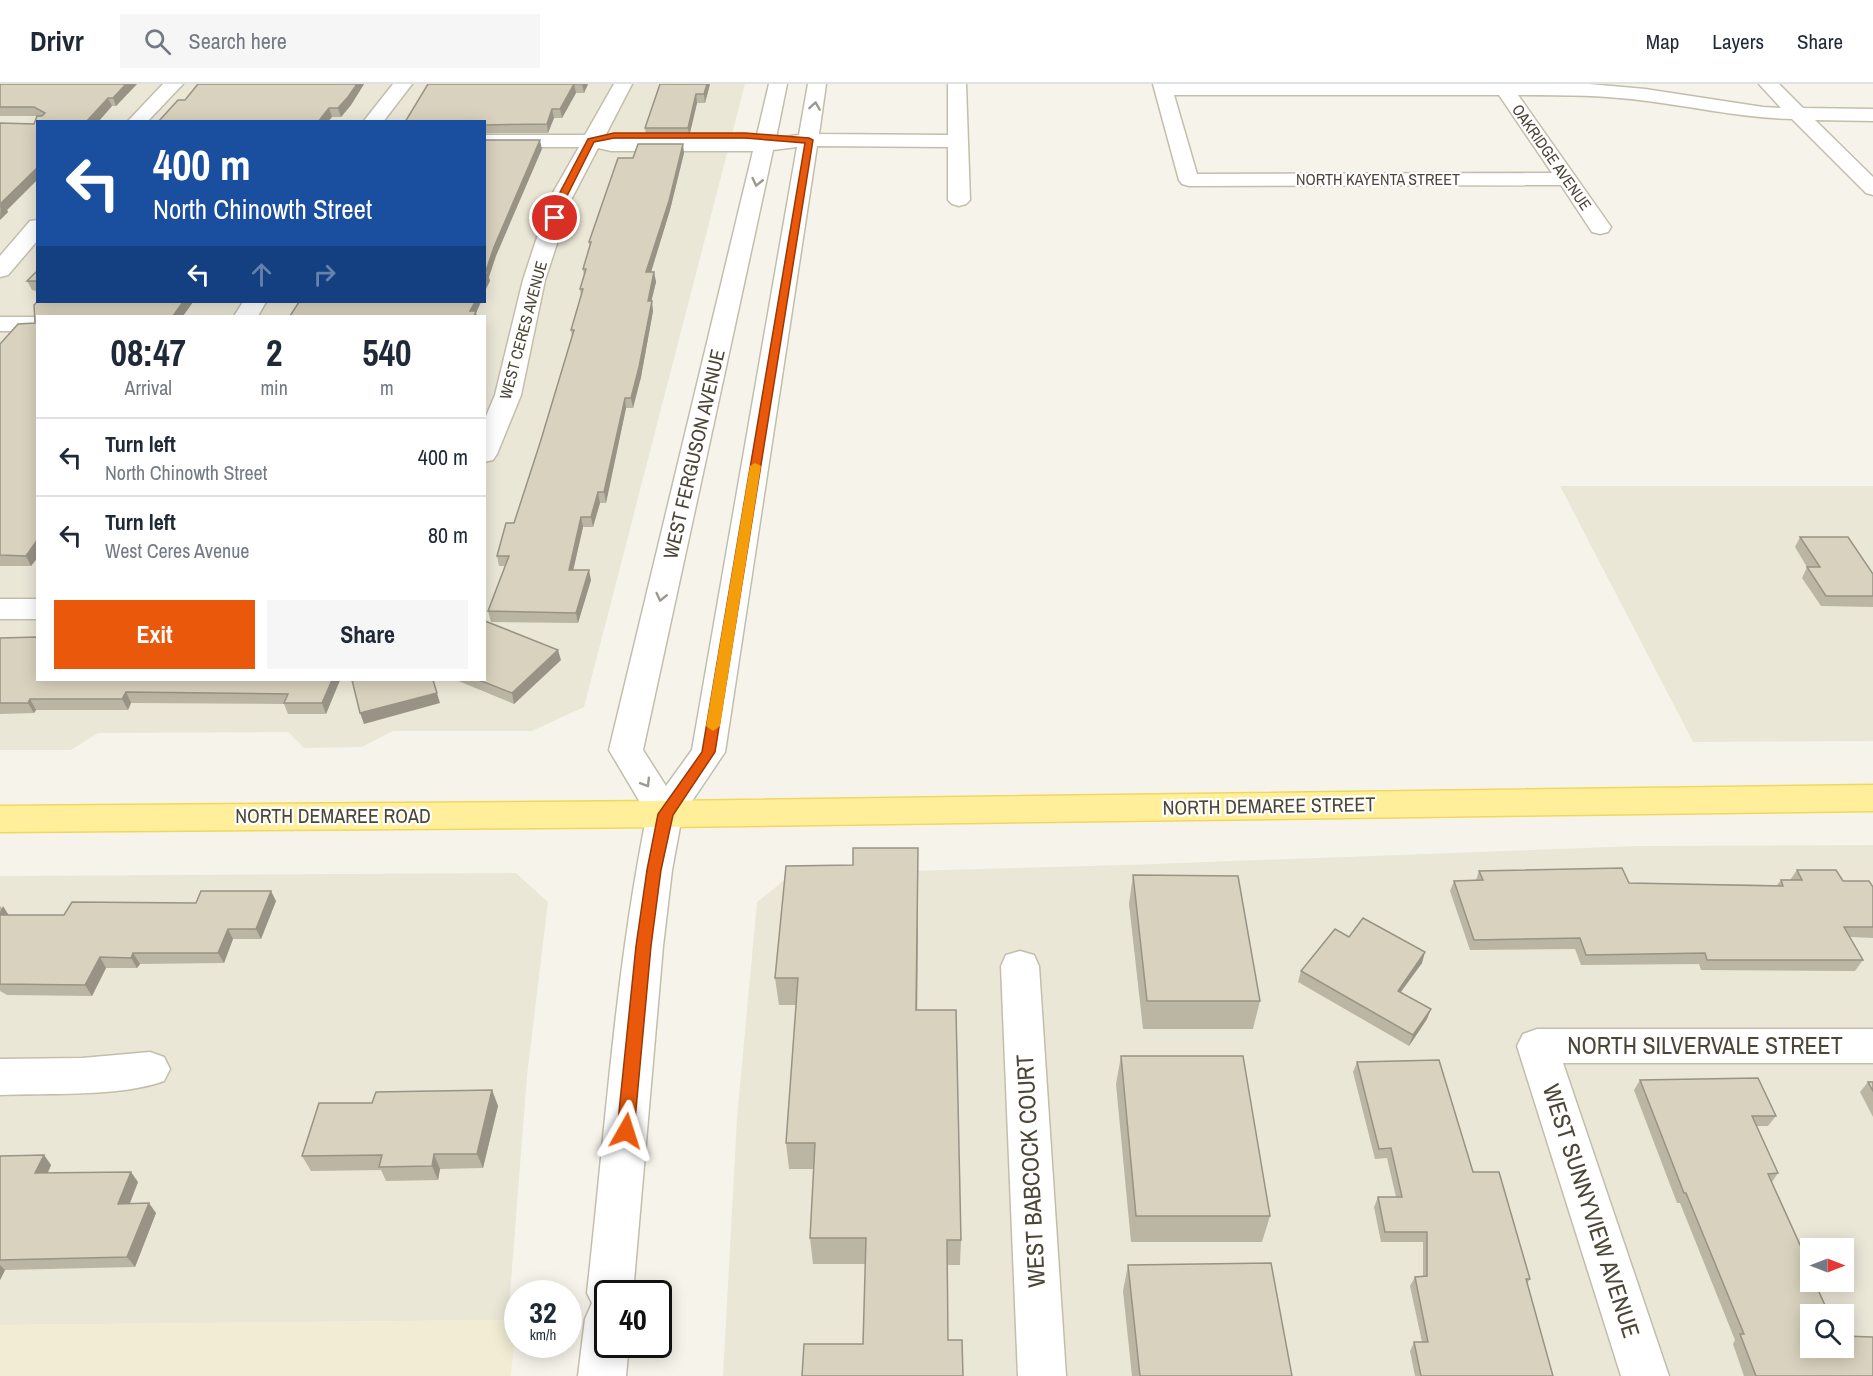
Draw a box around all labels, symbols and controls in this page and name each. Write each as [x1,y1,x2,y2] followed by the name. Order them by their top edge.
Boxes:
[120,14,540,68] search box
[30,22,84,60] text: Drivr
[141,25,174,58] icon: search
[189,26,287,56] text: Search here
[1646,27,1679,56] text: Map
[1712,27,1764,56] text: Layers
[1797,27,1843,56] text: Share
[1507,99,1597,215] street label: OAKRIDGE AVENUE
[808,101,820,110] one-way arrow
[153,137,251,193] text: 400 m
[54,144,132,222] icon: left
[1296,168,1460,190] street label: NORTH KAYENTA STREET
[751,177,764,187] one-way arrow
[153,191,372,227] text: North Chinowth Street
[529,192,580,243] pin
[538,201,571,234] icon: arrive
[182,258,215,291] icon: left
[245,258,278,291] icon: ahead
[308,258,341,291] icon: right
[494,258,552,402] street label: WEST CERES AVENUE
[110,329,186,377] text: 08:47
[266,329,282,377] text: 2
[362,329,412,377] text: 540
[656,346,731,561] street label: WEST FERGUSON AVENUE
[125,374,172,401] text: Arrival
[260,374,288,401] text: min
[380,374,394,401] text: m
[105,429,176,459] text: Turn left
[54,441,87,474] icon: left
[418,442,468,472] text: 400 m
[105,459,267,486] text: North Chinowth Street
[105,507,176,537] text: Turn left
[54,519,87,552] icon: left
[428,520,468,550] text: 80 m
[105,537,249,564] text: West Ceres Avenue
[655,592,668,602] one-way arrow
[54,600,255,669] button: Exit
[267,600,468,669] button: Share
[639,777,651,787] one-way arrow
[1162,790,1376,821] street label: NORTH DEMAREE STREET
[235,802,431,829] street label: NORTH DEMAREE ROAD
[1567,1029,1843,1061] street label: NORTH SILVERVALE STREET
[1008,1054,1052,1288] street label: WEST BABCOCK COURT
[1536,1080,1648,1342] street label: WEST SUNNYVIEW AVENUE
[594,1099,658,1163] position arrow
[1800,1238,1854,1292] north arrow
[1800,1238,1854,1358] map controls
[594,1280,672,1358] speed limit sign: 40
[529,1292,557,1332] text: 32
[1800,1304,1854,1358] button: search
[530,1324,556,1345] text: km/h

